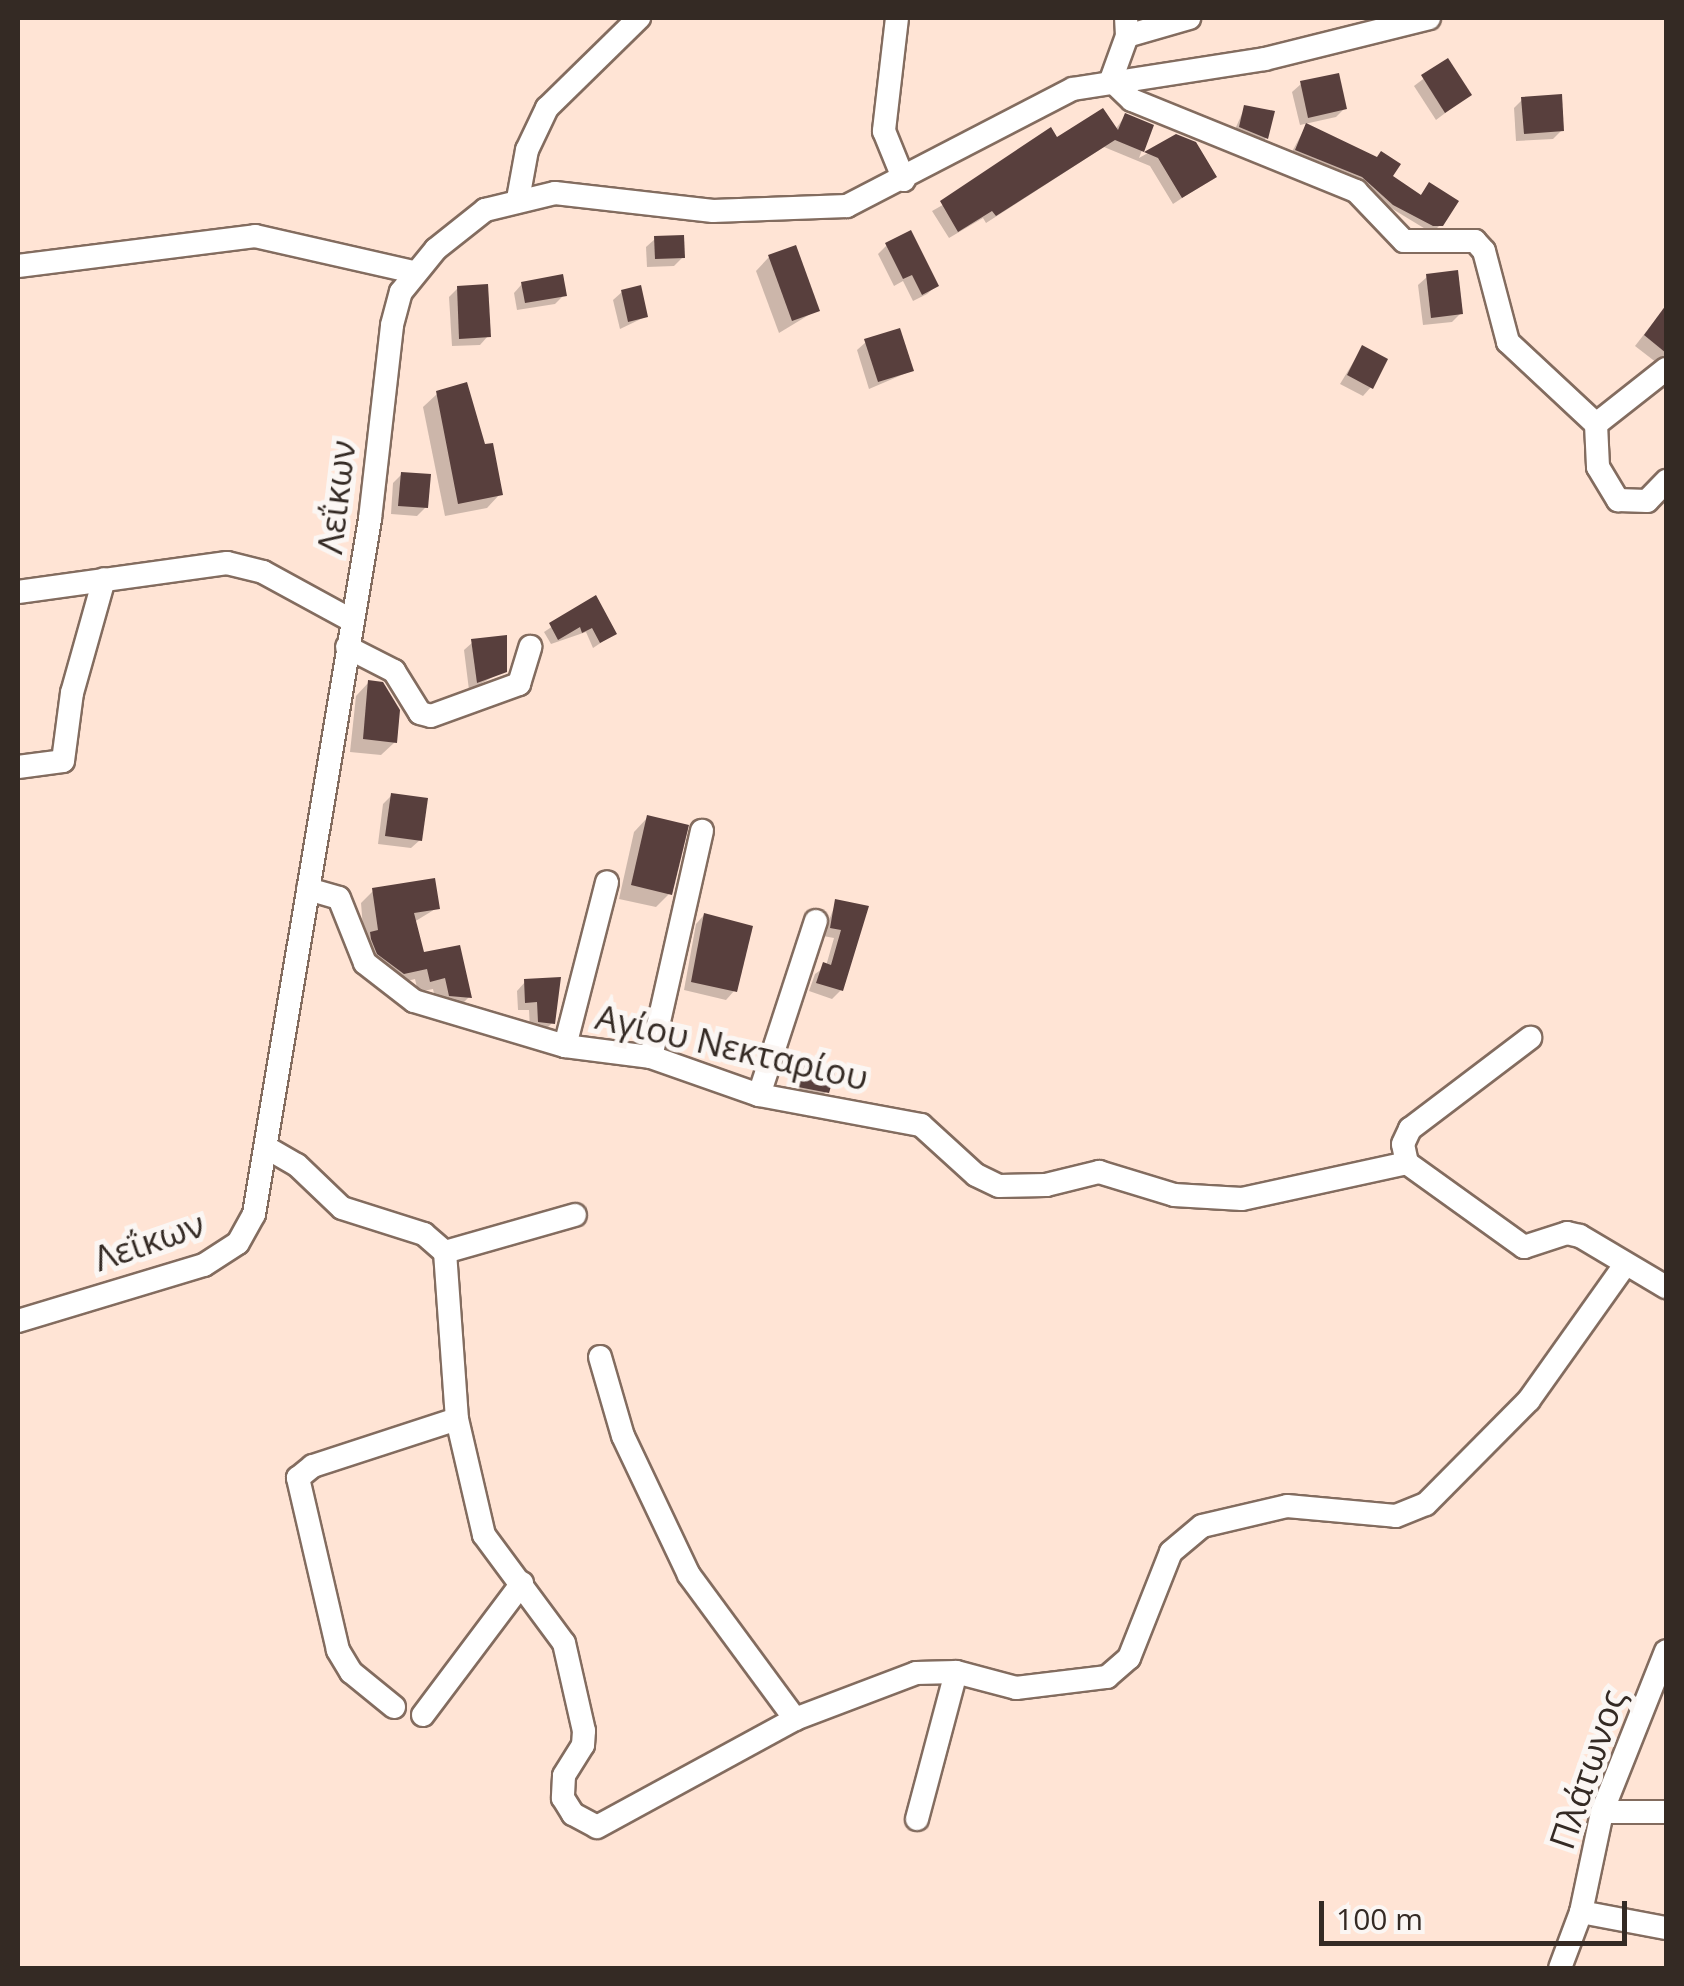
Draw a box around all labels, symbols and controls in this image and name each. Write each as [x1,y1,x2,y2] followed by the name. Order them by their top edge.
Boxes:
[308,438,364,556] street label: Λεΐκων
[592,995,872,1099] street label: Αγίου Νεκταρίου
[88,1203,210,1279] street label: Λεΐκων
[1540,1684,1634,1854] street label: Πλάτωνος
[1324,1881,1632,1943] scale bar
[1336,1898,1423,1939] text: 100 m

